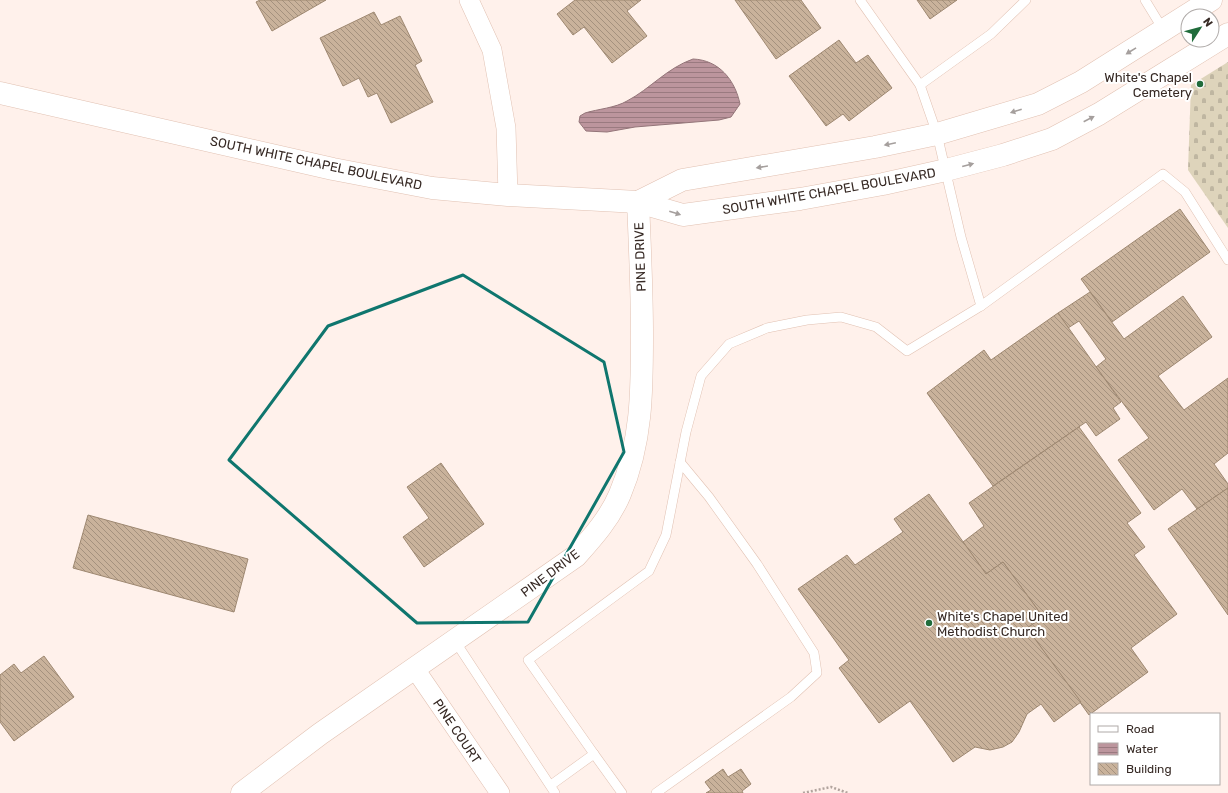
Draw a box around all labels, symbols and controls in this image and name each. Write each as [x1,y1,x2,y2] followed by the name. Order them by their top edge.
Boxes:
[1180,8,1220,48] north arrow
[1200,15,1215,30] text: N
[1125,48,1137,55] one-way arrow
[1104,70,1192,100] place label: White's Chapel Cemetery
[1195,79,1205,89] marker: White's Chapel Cemetery
[1010,108,1022,114] one-way arrow
[1084,116,1095,123] one-way arrow
[209,133,423,193] street label: SOUTH WHITE CHAPEL BOULEVARD
[884,142,897,148] one-way arrow
[962,161,974,167] one-way arrow
[756,164,769,170] one-way arrow
[721,165,937,217] street label: SOUTH WHITE CHAPEL BOULEVARD
[669,210,681,216] one-way arrow
[631,222,649,292] street label: PINE DRIVE
[518,546,582,600] street label: PINE DRIVE
[937,609,1068,639] place label: White's Chapel United Methodist Church
[924,618,934,628] marker: White's Chapel United Methodist Church
[430,696,484,766] street label: PINE COURT
[1090,713,1220,785] legend
[1126,722,1154,736] text: Road
[1126,742,1158,756] text: Water
[1126,762,1172,776] text: Building

